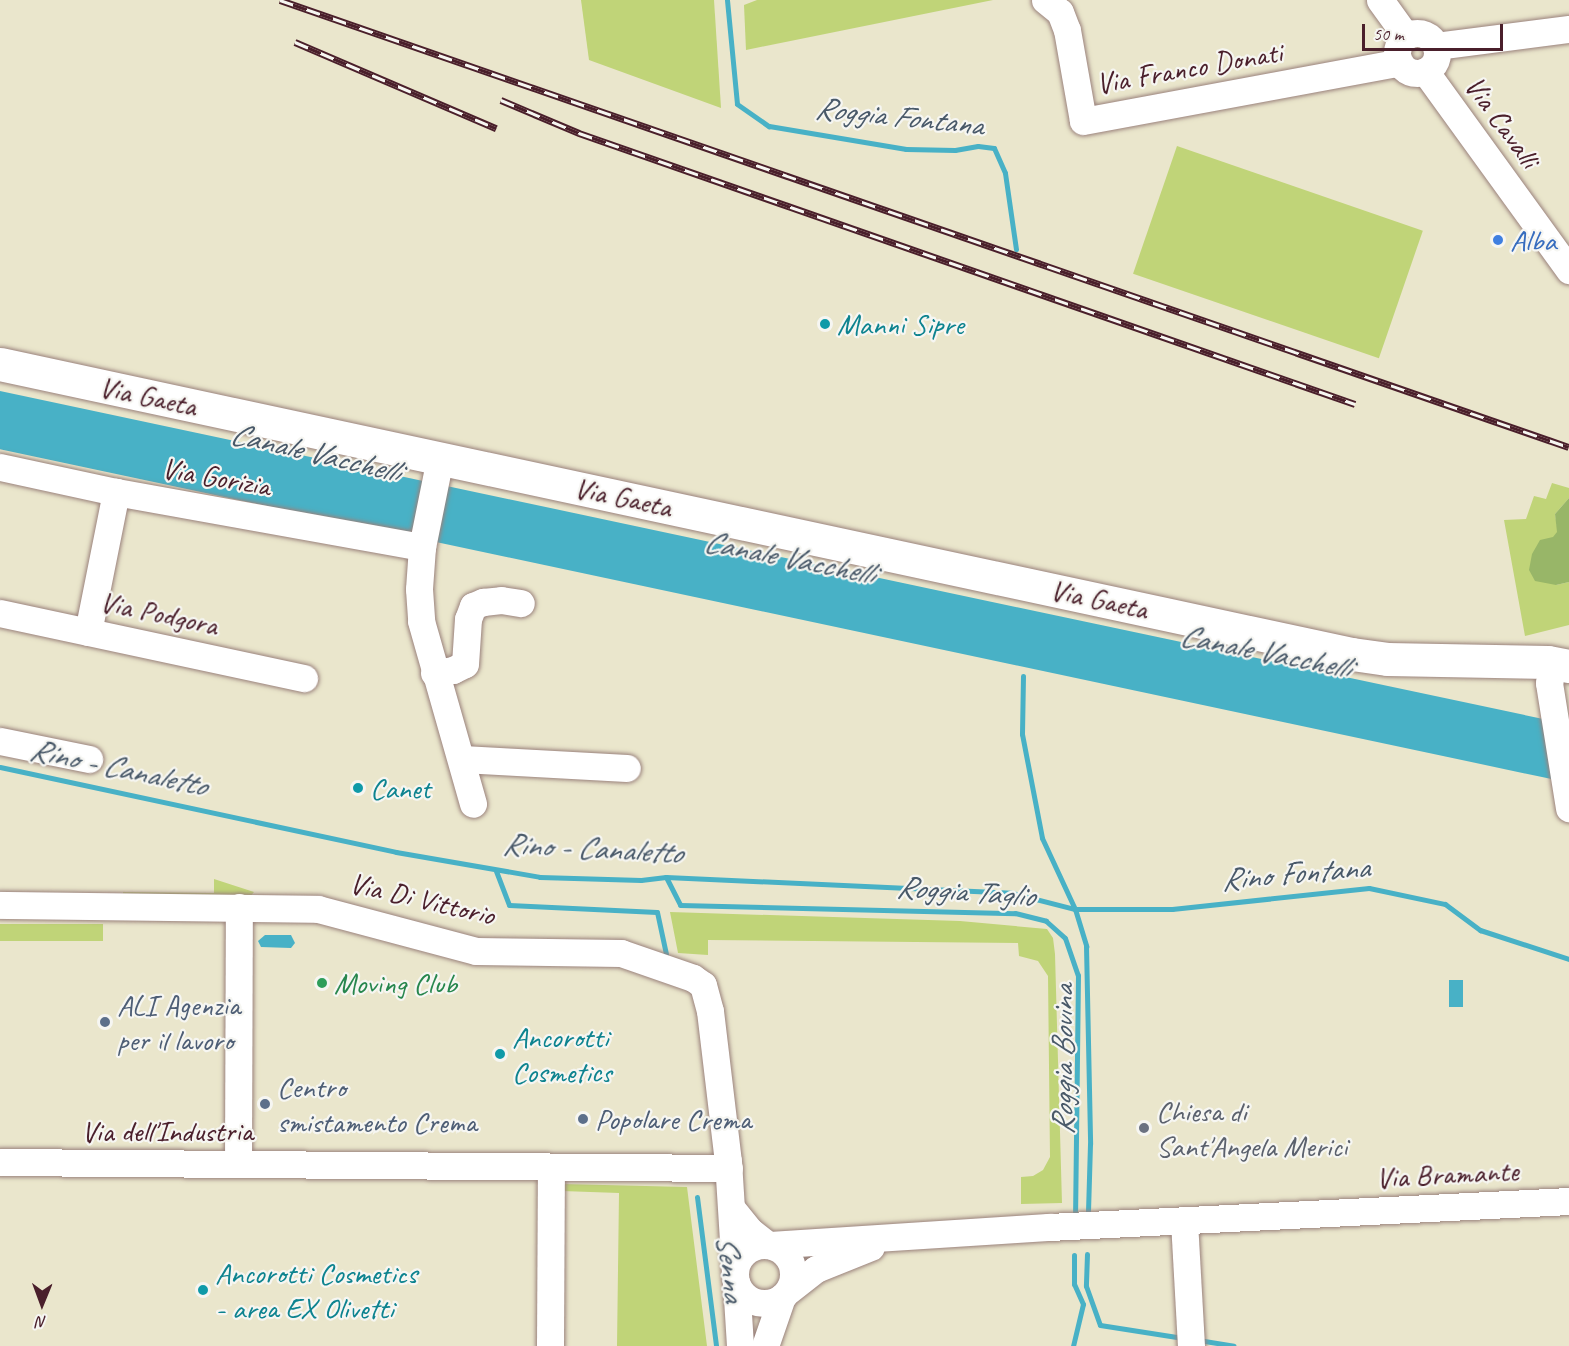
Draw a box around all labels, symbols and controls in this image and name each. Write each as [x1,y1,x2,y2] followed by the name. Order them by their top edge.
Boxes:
[1365,12,1506,50] scale bar
[1373,23,1404,45] text: 50 m
[1093,34,1285,102] street label: Via Franco Donati
[1457,69,1547,175] street label: Via Cavalli
[813,89,985,145] water label: Roggia Fontana
[1510,222,1556,258] place label: Alba
[1491,233,1505,247] marker: Alba
[837,306,964,342] place label: Manni Sipre
[818,317,832,331] marker: Manni Sipre
[96,368,200,424] street label: Via Gaeta
[227,415,403,491] water label: Canale Vacchelli
[159,450,273,504] street label: Via Gorizia
[571,469,675,525] street label: Via Gaeta
[701,523,877,593] water label: Canale Vacchelli
[1047,571,1151,627] street label: Via Gaeta
[97,583,221,643] street label: Via Podgora
[1177,617,1353,687] water label: Canale Vacchelli
[26,731,210,805] water label: Rino - Canaletto
[370,770,430,806] place label: Canet
[351,781,365,795] marker: Canet
[501,825,683,873] water label: Rino - Canaletto
[1220,848,1370,900] water label: Rino Fontana
[346,865,498,933] street label: Via Di Vittorio
[895,868,1035,916] water label: Roggia Taglio
[334,965,457,1001] place label: Moving Club
[315,976,329,990] marker: Moving Club
[1044,985,1082,1135] water label: Roggia Bovina
[117,987,240,1058] place label: ALI Agenzia per il lavoro
[98,1015,112,1029] marker: ALI Agenzia per il lavoro
[512,1019,612,1090] place label: Ancorotti Cosmetics
[493,1047,507,1061] marker: Ancorotti Cosmetics
[277,1069,478,1140] place label: Centro smistamento Crema
[1156,1093,1347,1164] place label: Chiesa di Sant'Angela Merici
[258,1097,272,1111] marker: Centro smistamento Crema
[595,1101,751,1137] place label: Popolare Crema
[576,1112,590,1126] marker: Popolare Crema
[81,1113,253,1149] street label: Via dell'Industria
[1137,1121,1151,1135] marker: Chiesa di Sant'Angela Merici
[1375,1152,1519,1196] street label: Via Bramante
[707,1232,753,1304] water label: Senna
[215,1255,418,1326] place label: Ancorotti Cosmetics - area EX Olivetti
[12,1274,72,1334] north arrow
[196,1283,210,1297] marker: Ancorotti Cosmetics - area EX Olivetti
[37,1312,47,1332] text: N

